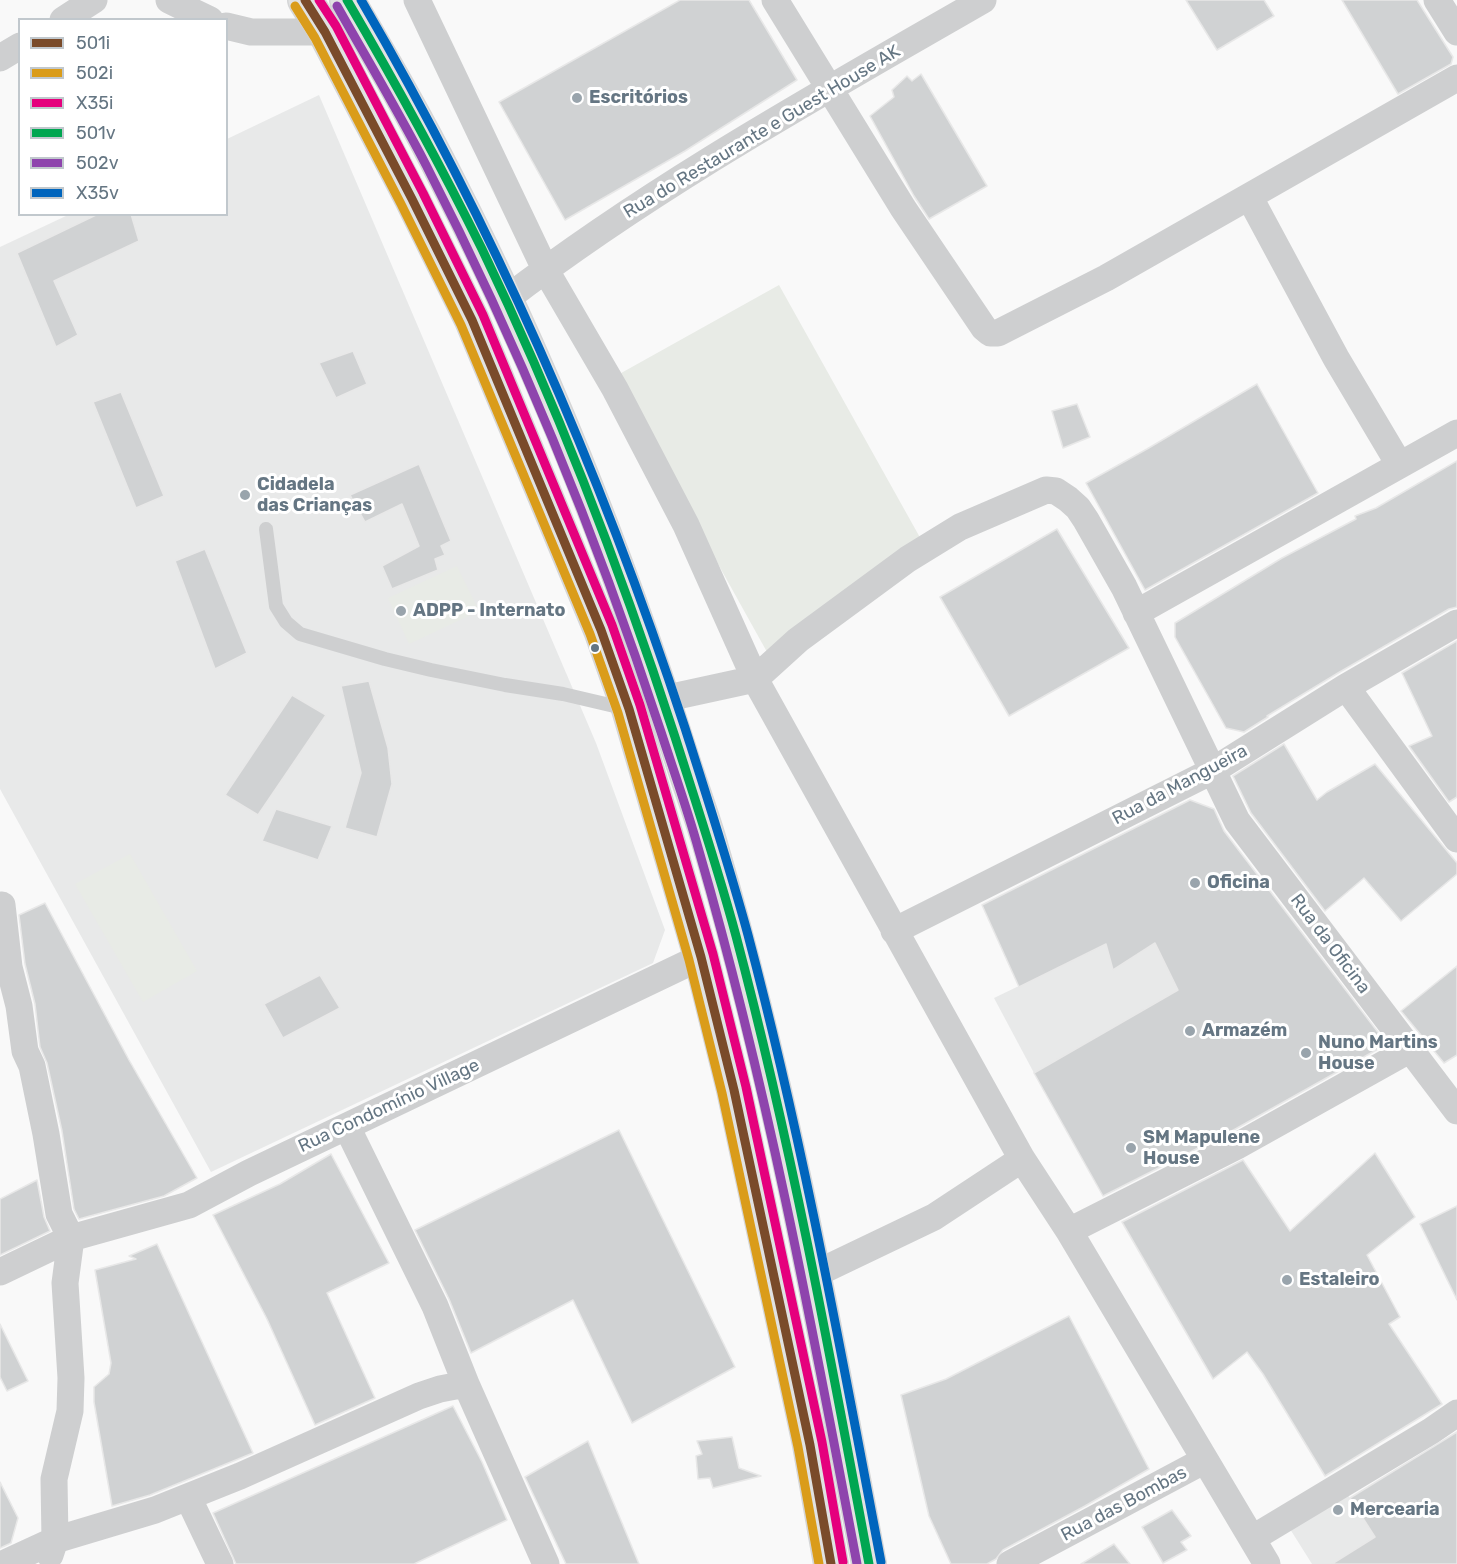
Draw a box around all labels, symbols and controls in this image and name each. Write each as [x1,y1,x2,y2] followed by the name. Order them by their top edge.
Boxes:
[18,18,228,216] legend
[76,32,110,54] text: 501i
[620,41,904,223] street label: Rua do Restaurante e Guest House AK
[76,62,113,84] text: 502i
[589,87,688,109] place label: Escritórios
[570,91,584,105] marker: Escritórios
[76,92,113,114] text: X35i
[76,122,116,144] text: 501v
[76,152,119,174] text: 502v
[76,182,119,204] text: X35v
[257,474,372,516] place label: Cidadela das Crianças
[238,488,252,502] marker: Cidadela das Crianças
[413,600,565,622] place label: ADPP - Internato
[394,604,408,618] marker: ADPP - Internato
[589,642,601,654] unlabelled marker
[1109,740,1251,830] street label: Rua da Mangueira
[1207,872,1270,894] place label: Oficina
[1188,876,1202,890] marker: Oficina
[1285,890,1375,998] street label: Rua da Oficina
[1202,1020,1287,1042] place label: Armazém
[1183,1024,1197,1038] marker: Armazém
[1318,1032,1438,1074] place label: Nuno Martins House
[1299,1046,1313,1060] marker: Nuno Martins House
[295,1055,483,1157] street label: Rua Condomínio Village
[1143,1127,1260,1170] place label: SM Mapulene House
[1124,1141,1138,1155] marker: SM Mapulene House
[1299,1269,1380,1291] place label: Estaleiro
[1280,1273,1294,1287] marker: Estaleiro
[1057,1462,1191,1546] street label: Rua das Bombas
[1350,1499,1440,1521] place label: Mercearia
[1331,1503,1345,1517] marker: Mercearia

